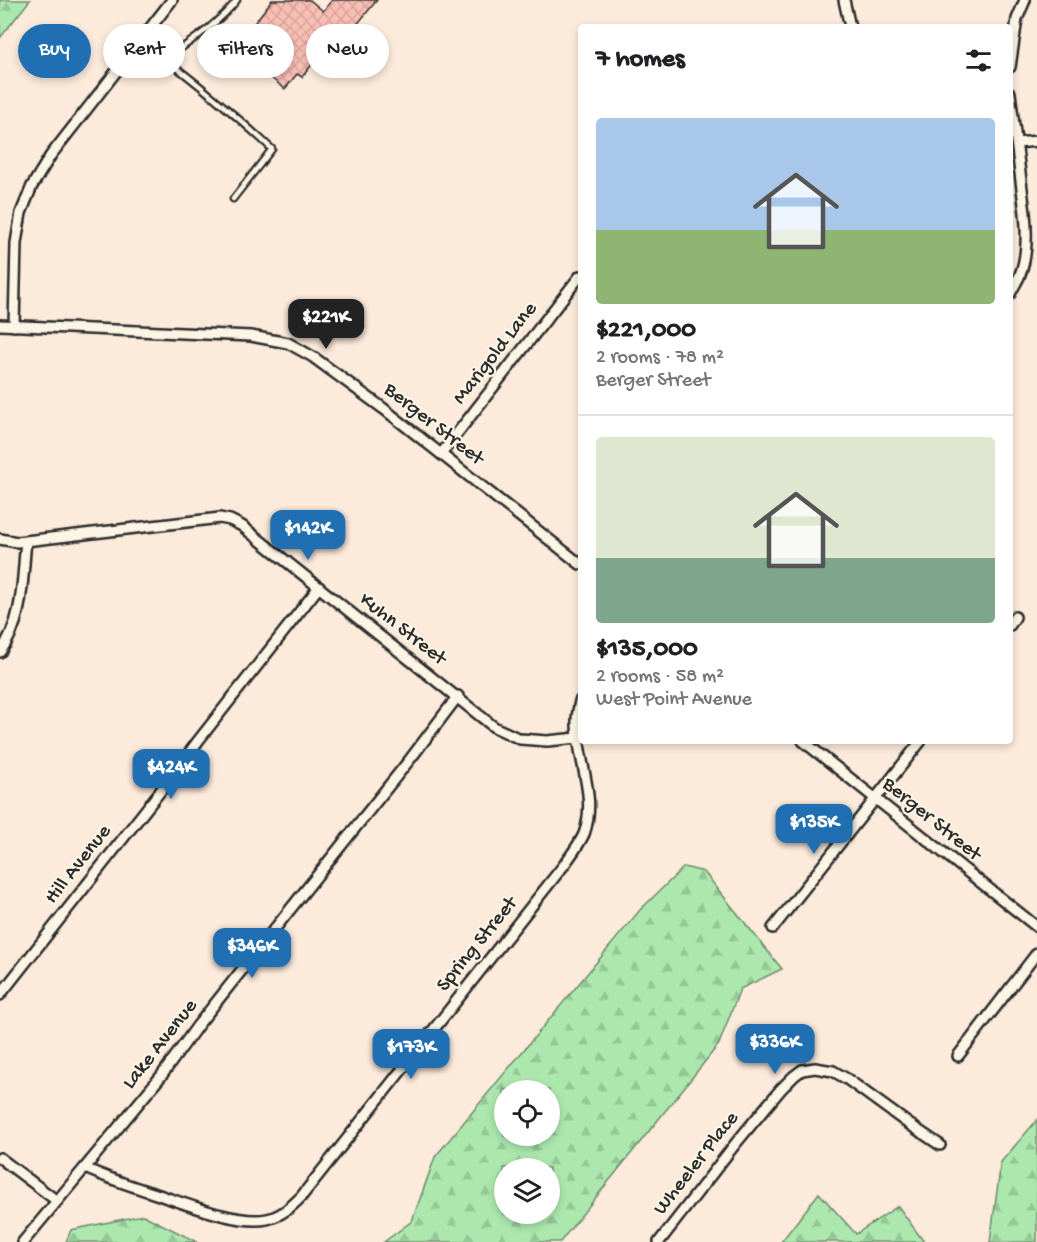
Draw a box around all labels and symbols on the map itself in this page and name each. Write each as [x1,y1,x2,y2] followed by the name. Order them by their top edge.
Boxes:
[448,297,544,410] street label: Marigold Lane
[284,299,368,350] pin: $221K
[377,378,490,473] street label: Berger Street
[266,510,350,561] pin: $142K
[353,588,452,673] street label: Kuhn Street
[129,749,213,800] pin: $424K
[876,772,987,869] street label: Berger Street
[772,804,856,855] pin: $135K
[40,819,118,910] street label: Hill Avenue
[432,891,525,998] street label: Spring Street
[210,928,294,979] pin: $346K
[118,994,205,1095] street label: Lake Avenue
[733,1024,817,1075] pin: $336K
[369,1029,453,1080] pin: $173K
[649,1106,746,1221] street label: Wheeler Place

